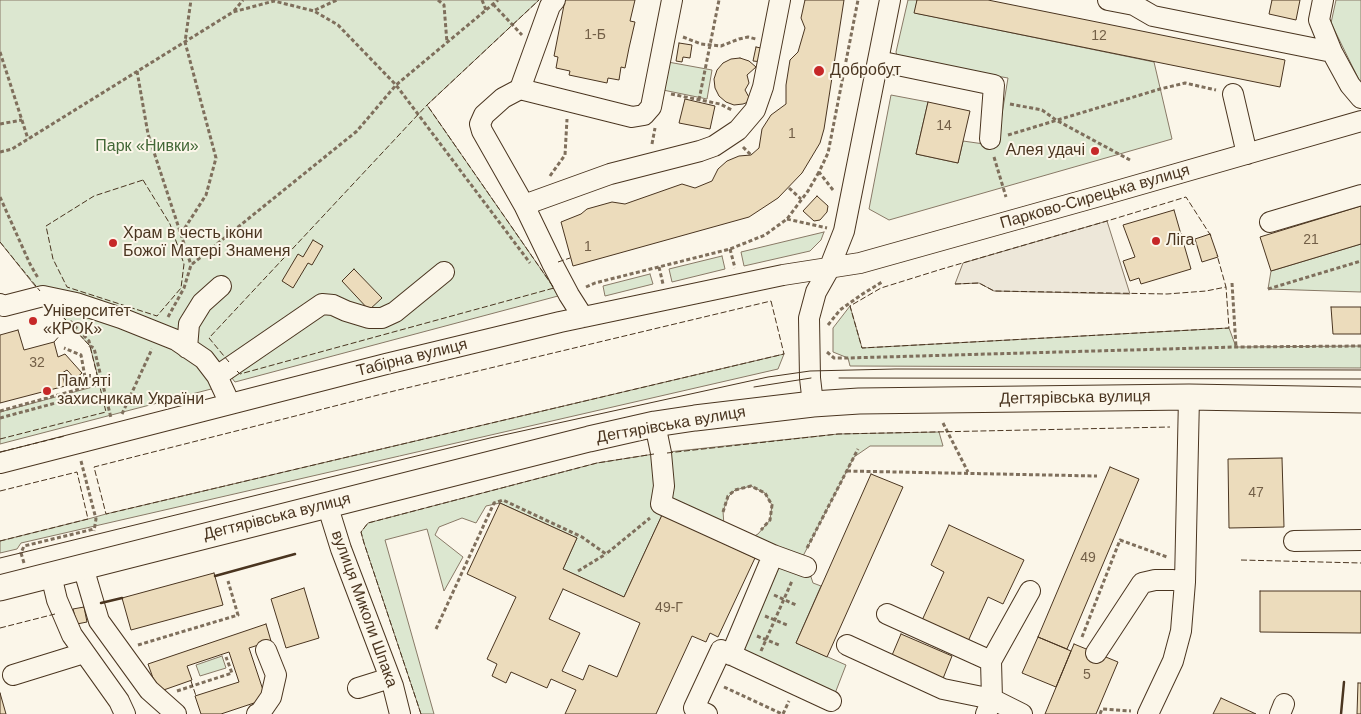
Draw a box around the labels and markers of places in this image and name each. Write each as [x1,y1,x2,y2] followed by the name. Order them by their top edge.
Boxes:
[830,61,901,81] place label: Добробут
[812,64,826,78] marker: Добробут
[1006,141,1085,161] place label: Алея удачі
[1089,145,1101,157] marker: Алея удачі
[123,224,291,262] place label: Храм в честь ікони Божої Матері Знаменя
[1166,231,1194,251] place label: Ліга
[1150,235,1162,247] marker: Ліга
[107,237,119,249] marker: Храм в честь ікони Божої Матері Знаменя
[43,302,131,340] place label: Університет «КРОК»
[27,315,39,327] marker: Університет «КРОК»
[57,372,204,410] place label: Пам'яті захисникам України
[41,385,53,397] marker: Пам'яті захисникам України

